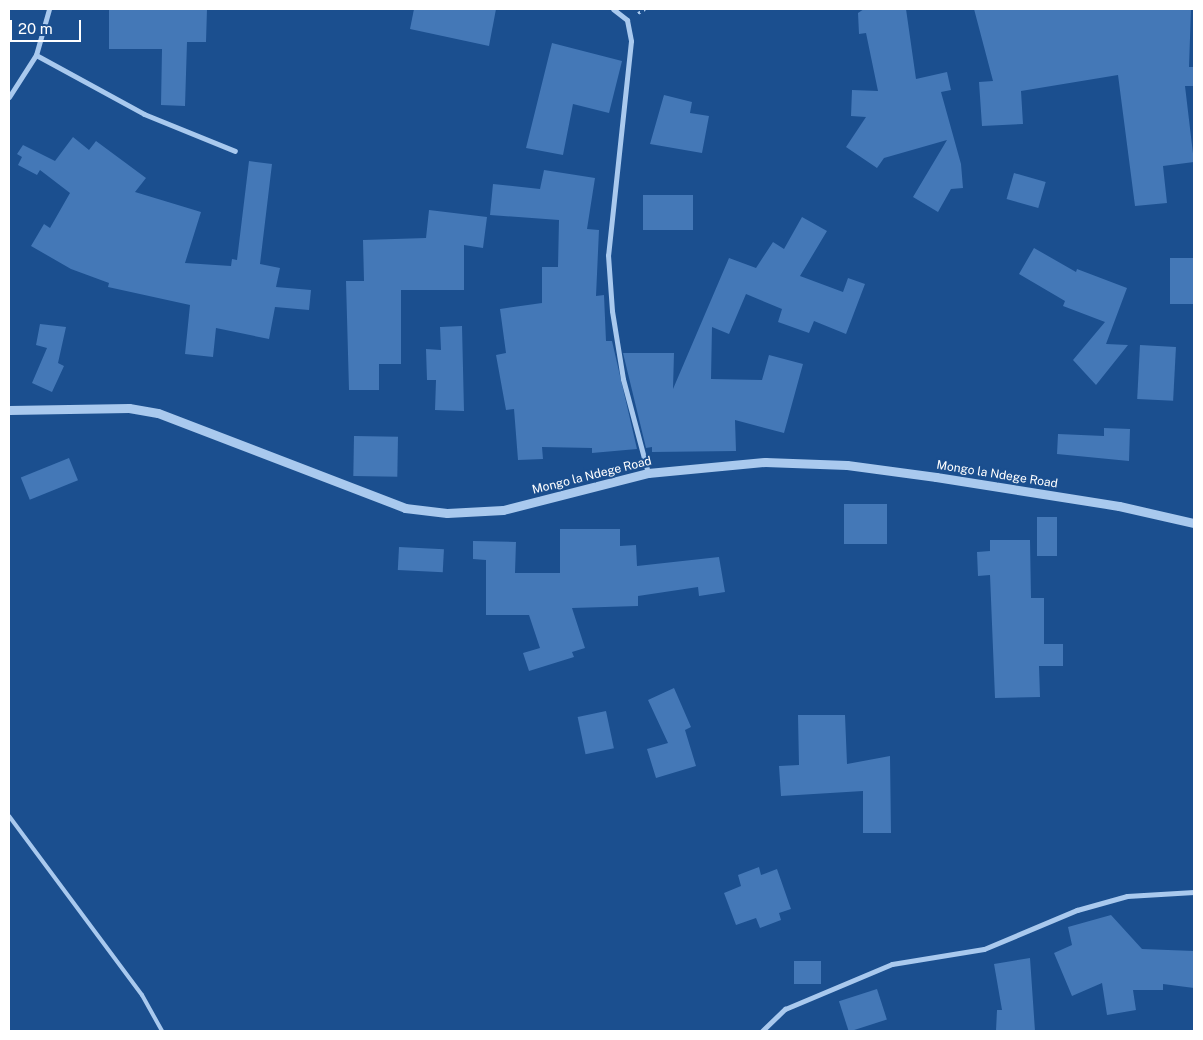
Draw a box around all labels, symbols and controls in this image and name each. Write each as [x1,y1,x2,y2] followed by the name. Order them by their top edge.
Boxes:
[12,10,84,42] scale bar
[18,20,53,37] text: 20 m
[531,454,653,498] street label: Mongo la Ndege Road
[935,458,1059,492] street label: Mongo la Ndege Road

